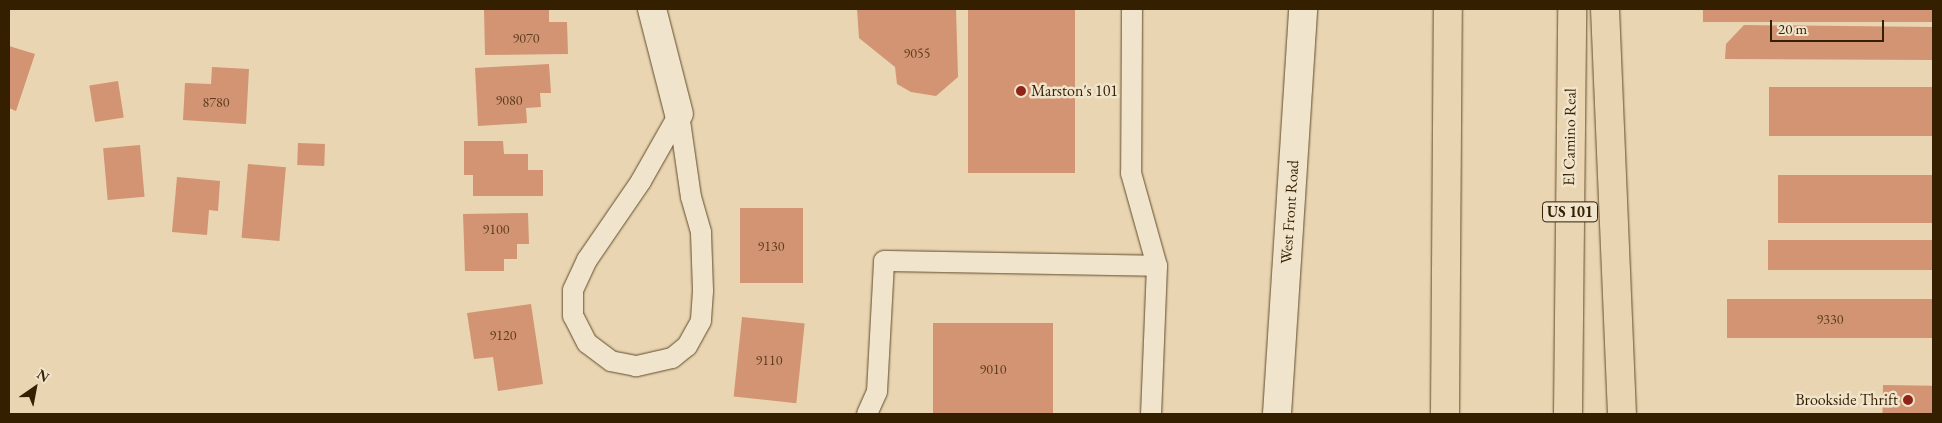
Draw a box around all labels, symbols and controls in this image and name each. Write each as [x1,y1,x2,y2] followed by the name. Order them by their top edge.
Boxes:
[1772,10,1886,42] scale bar
[1778,19,1807,38] text: 20 m
[513,30,539,46] house number: 9070
[904,45,930,61] house number: 9055
[1031,81,1118,101] place label: Marston's 101
[1015,85,1027,97] marker: Marston's 101
[1560,88,1580,186] street label: El Camino Real
[496,92,522,108] house number: 9080
[203,94,229,110] house number: 8780
[1277,159,1303,265] street label: West Front Road
[1541,200,1599,224] road number: US 101
[483,221,509,237] house number: 9100
[758,238,784,254] house number: 9130
[1817,311,1843,327] house number: 9330
[490,327,516,343] house number: 9120
[756,352,782,368] house number: 9110
[980,361,1006,377] house number: 9010
[10,363,60,413] north arrow
[34,365,53,386] text: N
[1795,390,1898,410] place label: Brookside Thrift
[1902,394,1914,406] marker: Brookside Thrift

